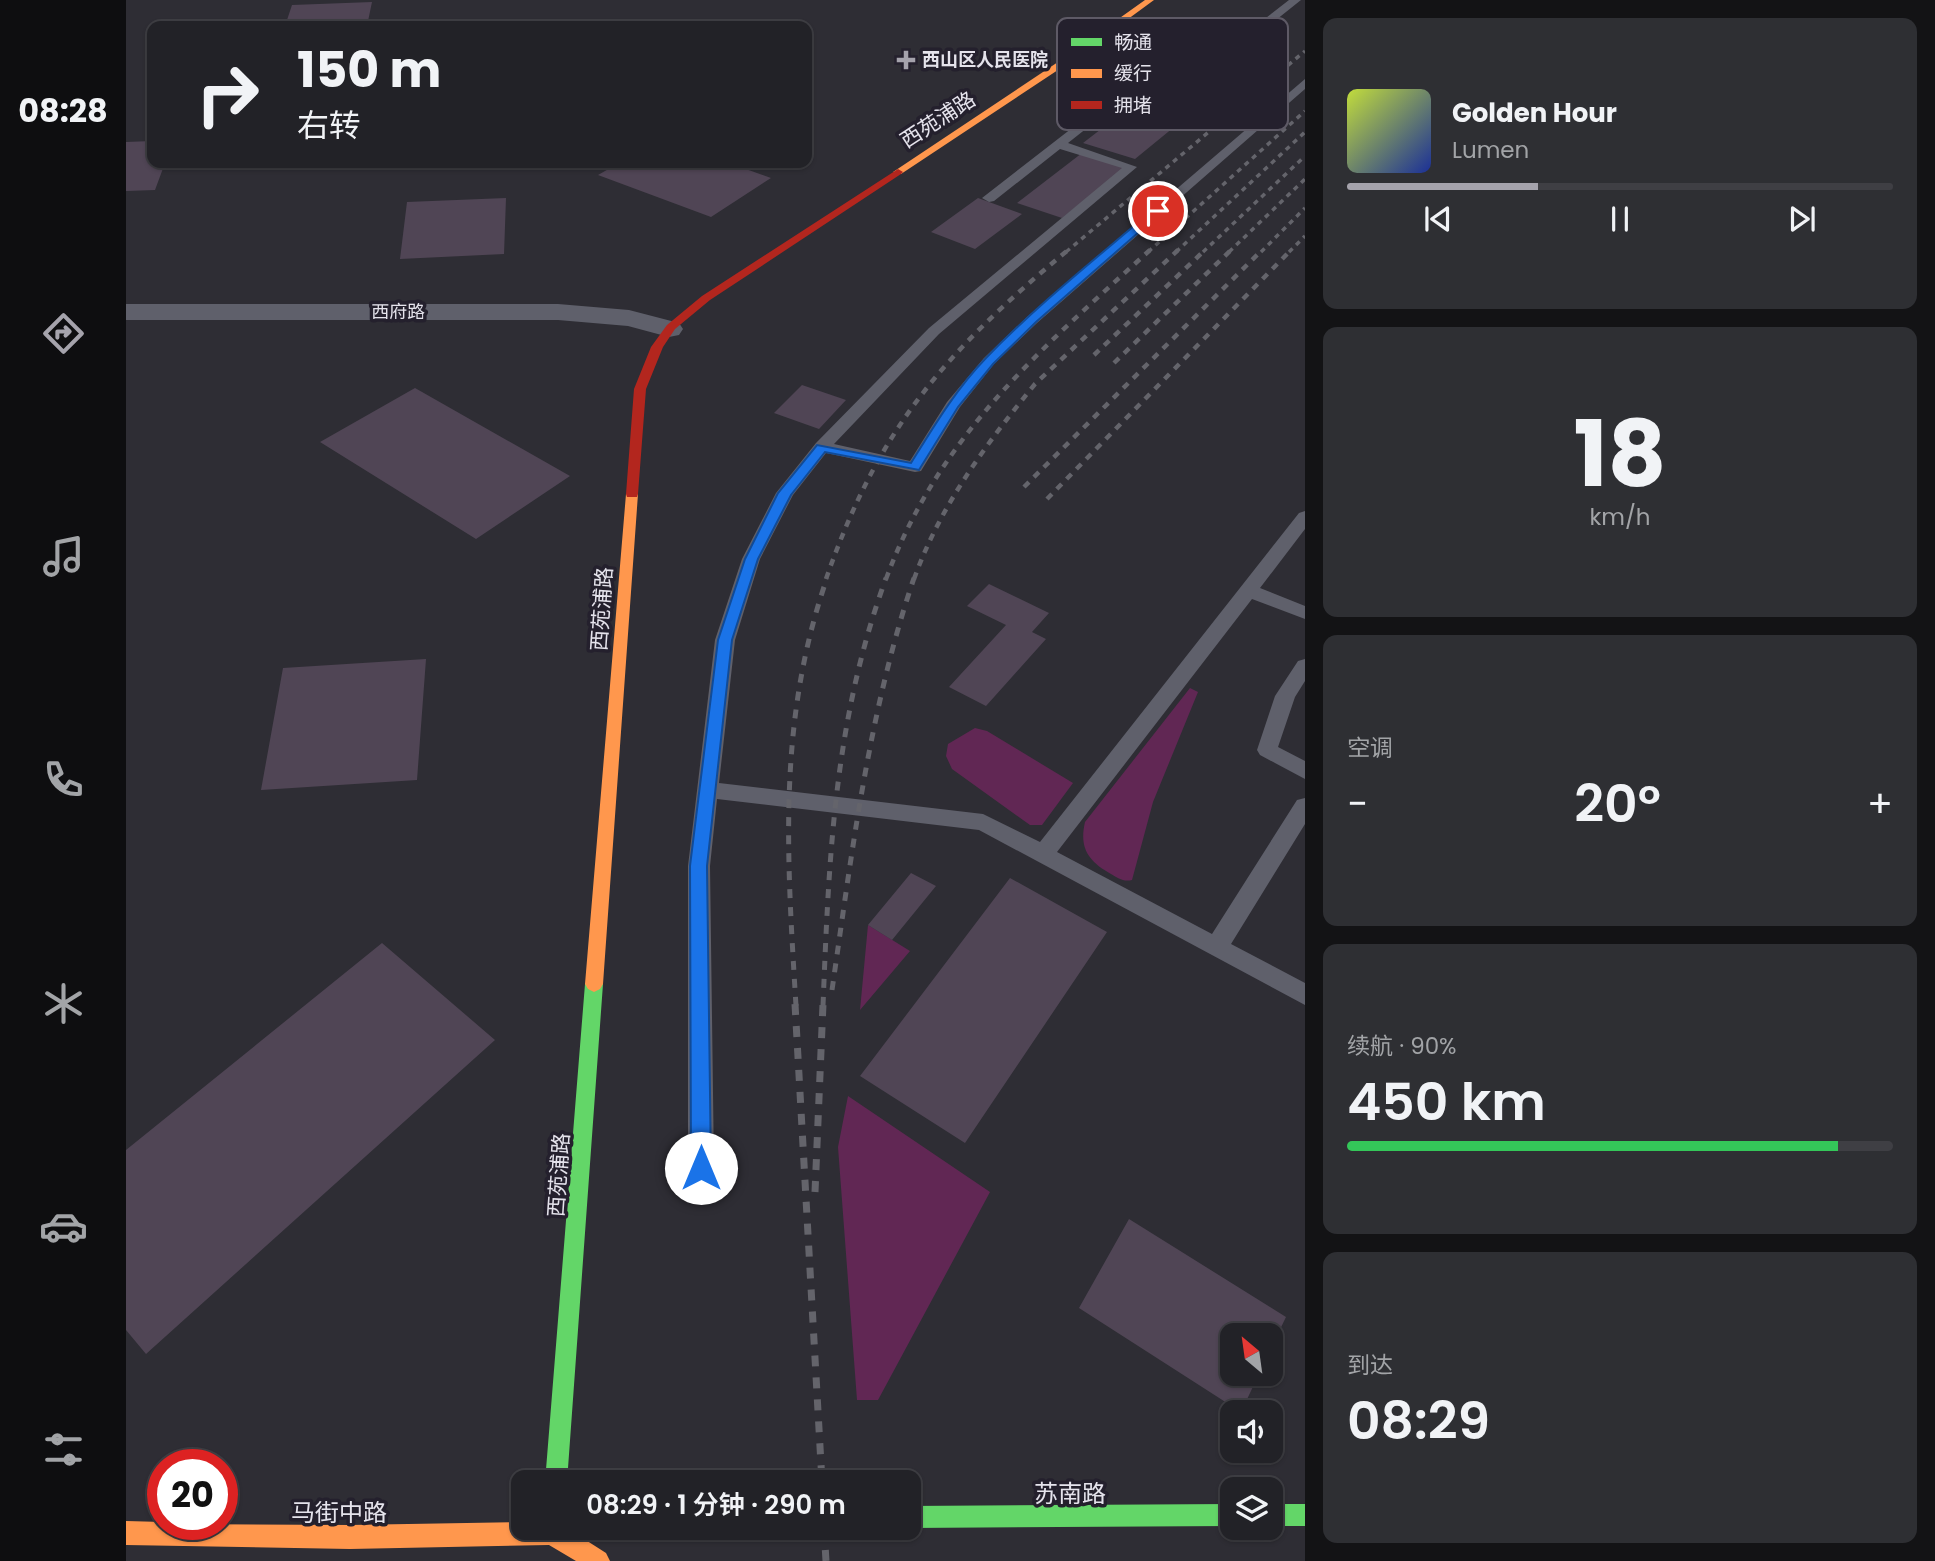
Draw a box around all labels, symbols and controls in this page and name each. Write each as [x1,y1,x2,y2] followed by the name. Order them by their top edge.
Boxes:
[1057,18,1288,130] legend
[1114,29,1152,56] text: 畅通
[297,36,442,104] text: 150 m
[922,47,1048,72] place label: 西山区人民医院
[182,49,273,140] icon: right
[896,50,916,70] marker: 西山区人民医院
[1114,60,1152,87] text: 缓行
[895,85,981,155] street label: 西苑浦路
[18,88,108,133] text: 08:28
[1114,92,1152,119] text: 拥堵
[1452,95,1617,131] text: Golden Hour
[297,103,361,148] text: 右转
[1452,134,1529,166] text: Lumen
[1128,181,1188,241] pin
[1139,192,1177,230] icon: arrive
[1419,200,1457,238] icon: previous
[1601,200,1639,238] icon: pause
[1783,200,1821,238] icon: next
[371,299,425,324] street label: 西府路
[39,309,88,358] icon: directions
[1573,390,1667,518] text: 18
[1589,501,1651,533] text: km/h
[39,532,88,581] icon: music
[584,566,619,652] street label: 西苑浦路
[1347,732,1393,764] text: 空调
[39,755,88,804] icon: phone
[1574,767,1661,840] text: 20°
[1347,777,1368,830] text: −
[1867,777,1893,830] text: +
[39,979,88,1028] icon: climate
[1347,1030,1457,1062] text: 续航 · 90%
[1347,1065,1546,1138] text: 450 km
[664,1131,738,1205] position arrow
[541,1132,576,1218] street label: 西苑浦路
[39,1202,88,1251] icon: car
[1220,1323,1283,1386] north arrow
[1220,1323,1283,1540] map controls
[1347,1349,1393,1381] text: 到达
[1347,1384,1490,1457] text: 08:29
[1220,1400,1283,1463] button: sound
[39,1425,88,1474] icon: filters
[147,1449,238,1540] speed limit sign: 20
[1034,1477,1106,1510] street label: 苏南路
[1220,1477,1283,1540] button: layers
[586,1487,846,1523] text: 08:29 · 1 分钟 · 290 m
[291,1496,387,1529] street label: 马街中路

